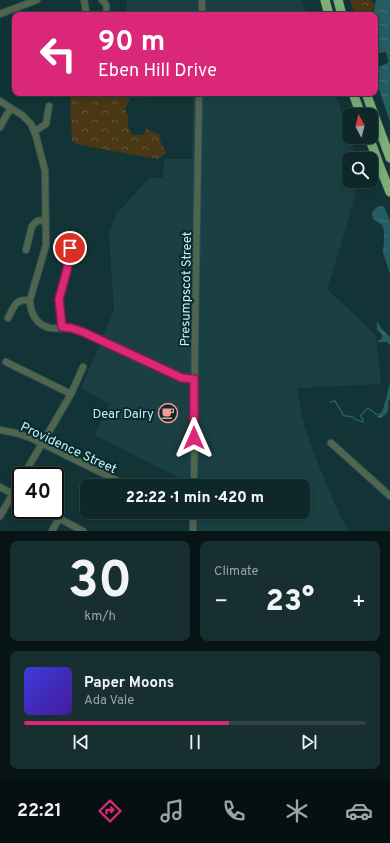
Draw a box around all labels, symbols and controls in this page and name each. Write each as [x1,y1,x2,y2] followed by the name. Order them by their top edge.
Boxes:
[98,25,165,61] text: 90 m
[32,28,84,80] icon: left
[98,60,217,83] text: Eben Hill Drive
[342,108,378,144] north arrow
[342,108,378,188] map controls
[342,152,378,188] button: search
[53,231,87,265] pin
[178,231,196,347] street label: Presumpscot Street
[59,237,81,259] icon: arrive
[157,402,179,424] cafe icon: Dear Dairy
[92,407,154,423] place label: Dear Dairy
[173,417,215,459] position arrow
[17,419,119,478] street label: Providence Street
[12,467,64,519] speed limit sign: 40
[126,489,264,508] text: 22:22 · 1 min · 420 m
[68,550,132,616] text: 30
[214,564,259,580] text: Climate
[266,584,314,621] text: 23°
[214,589,228,616] text: −
[352,589,366,616] text: +
[84,609,116,625] text: km/h
[84,674,174,693] text: Paper Moons
[84,693,134,709] text: Ada Vale
[70,731,92,753] icon: previous
[184,731,206,753] icon: pause
[298,731,320,753] icon: next
[96,797,124,825] icon: directions
[158,797,186,825] icon: music
[220,797,248,825] icon: phone
[283,797,311,825] icon: climate
[345,797,373,825] icon: car
[17,800,62,823] text: 22:21

